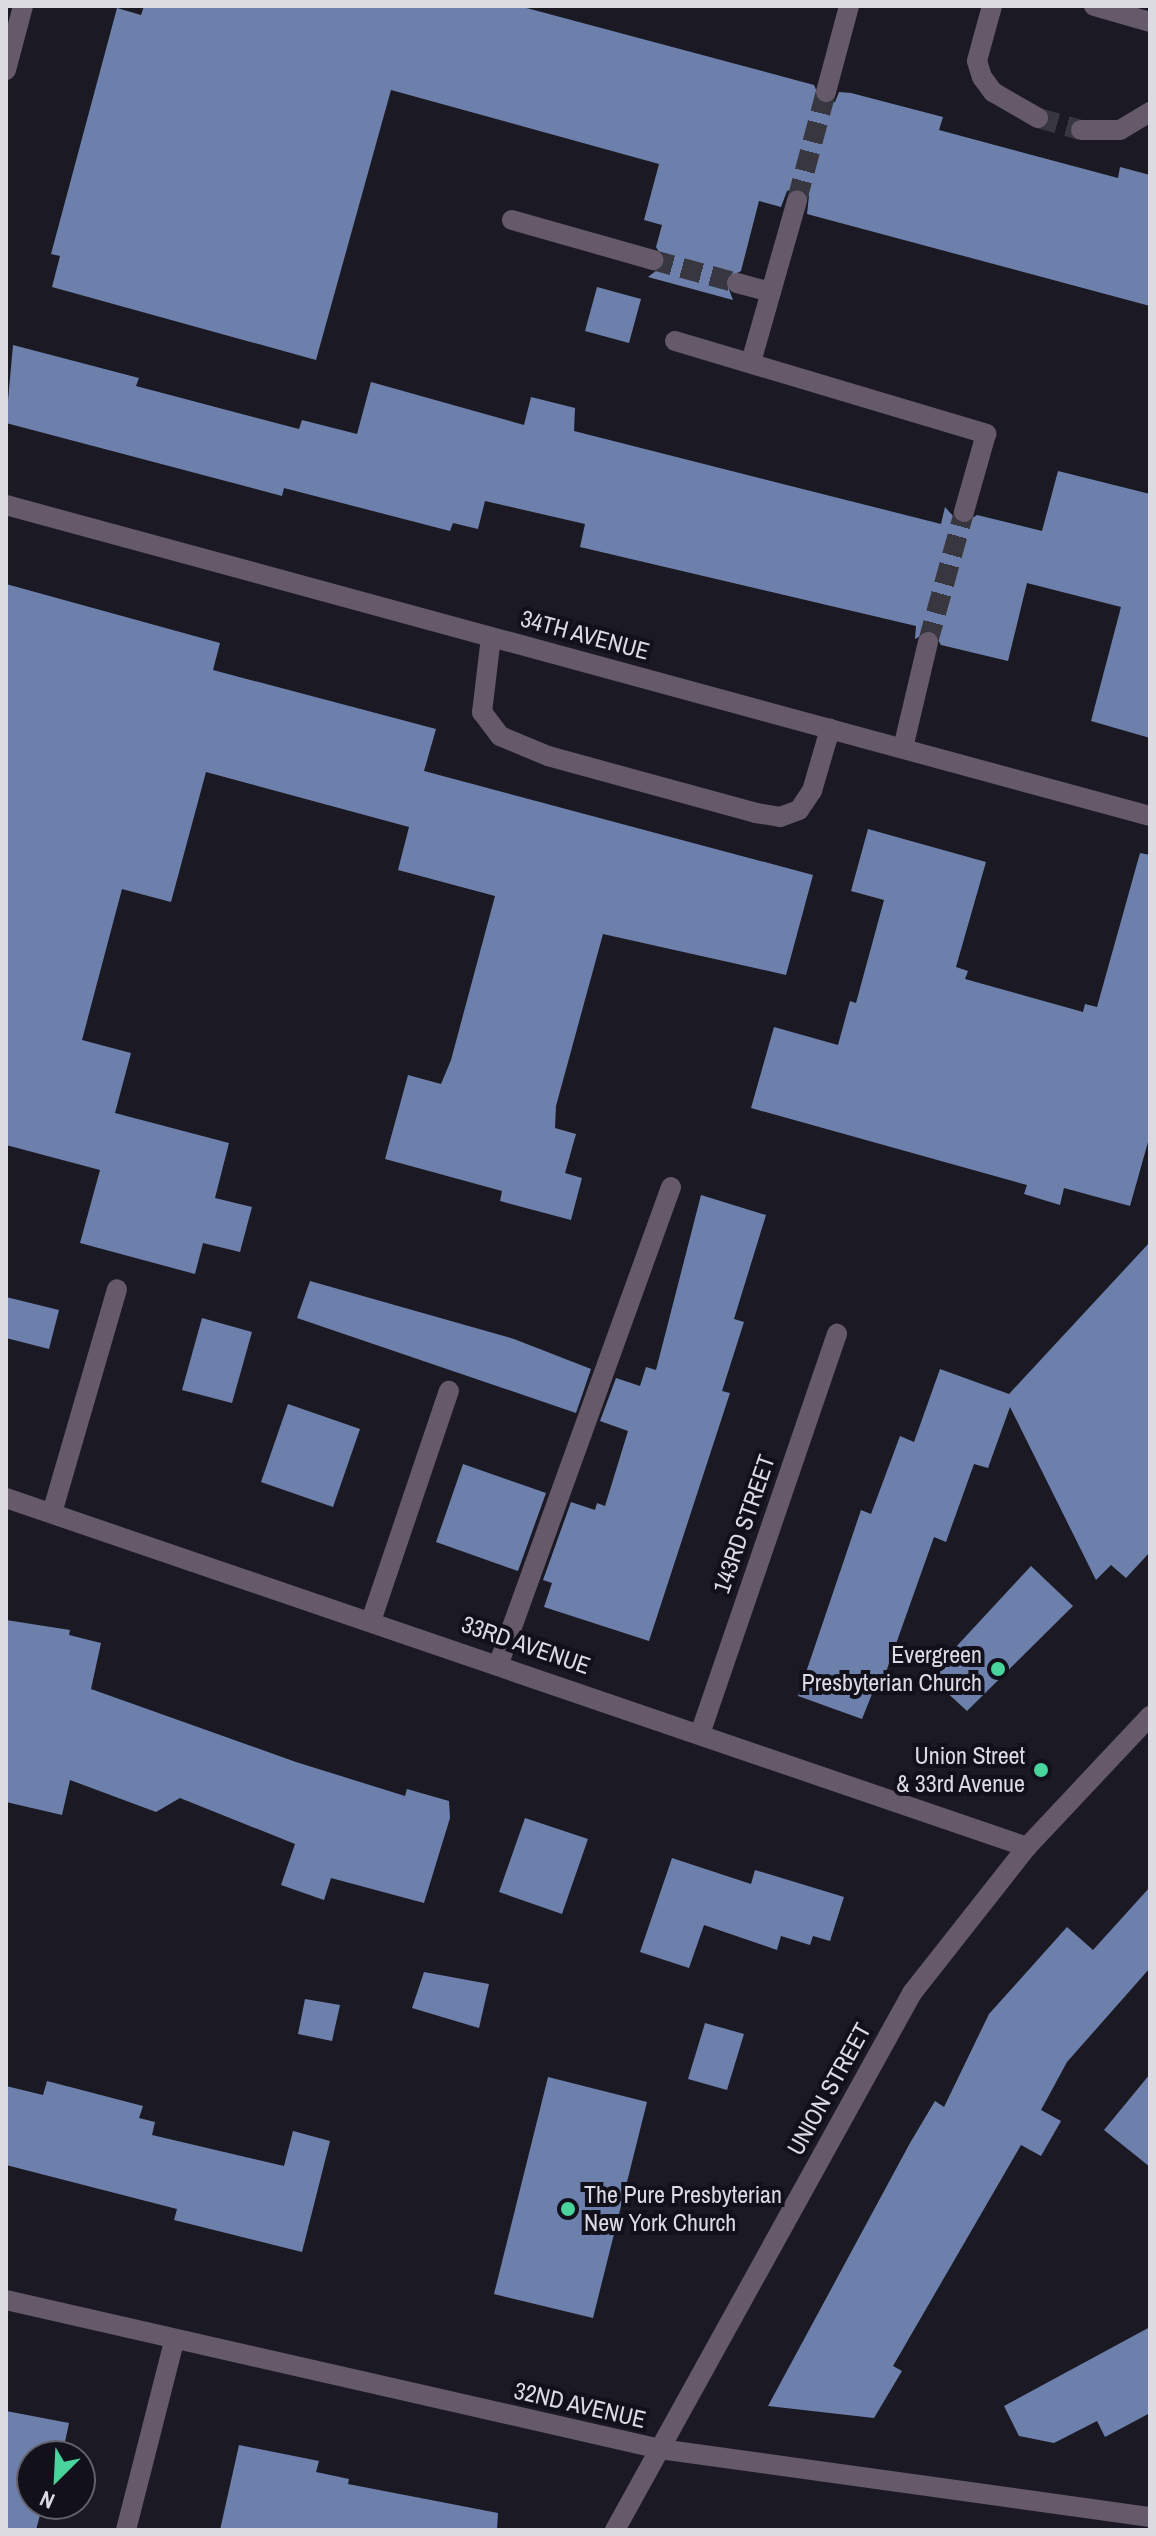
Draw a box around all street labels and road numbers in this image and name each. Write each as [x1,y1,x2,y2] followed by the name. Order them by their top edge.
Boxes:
[517,604,653,666] street label: 34TH AVENUE
[707,1451,781,1597] street label: 143RD STREET
[457,1609,595,1681] street label: 33RD AVENUE
[781,2018,877,2160] street label: UNION STREET
[511,2376,649,2434] street label: 32ND AVENUE

